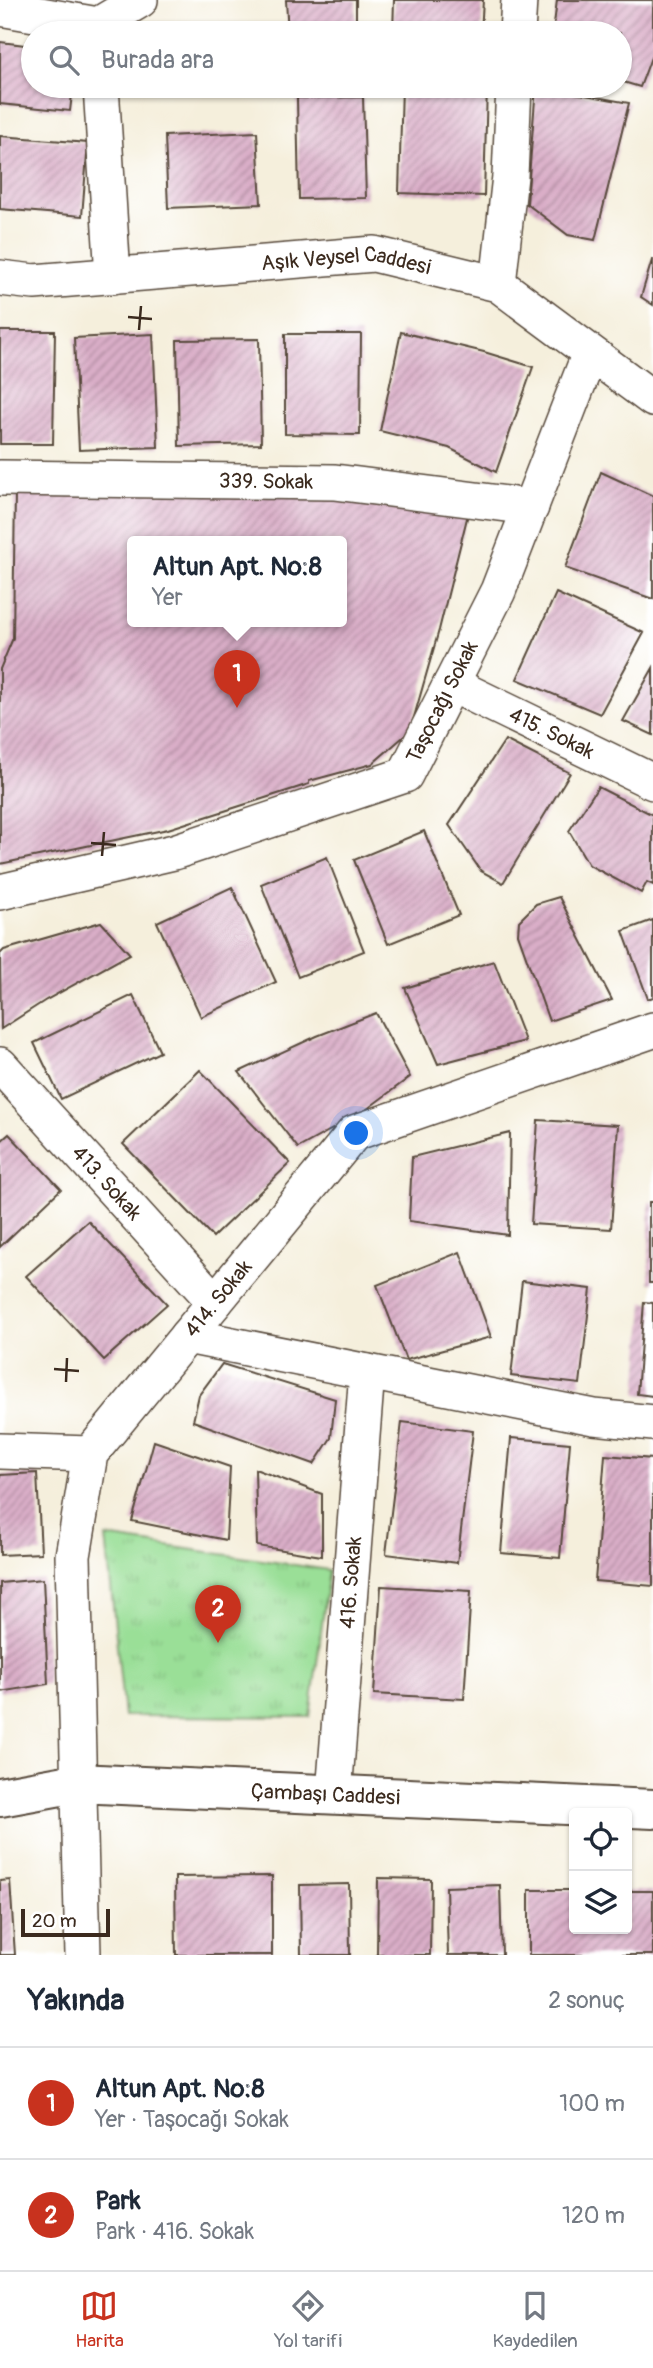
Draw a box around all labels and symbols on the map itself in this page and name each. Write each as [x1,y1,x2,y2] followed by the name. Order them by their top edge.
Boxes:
[260,240,434,281] street label: Aşık Veysel Caddesi
[219,467,314,495] street label: 339. Sokak
[400,636,484,767] street label: Taşocağı Sokak
[214,650,260,708] pin: 1
[505,701,599,765] street label: 415. Sokak
[339,1116,373,1150] your location
[66,1140,148,1226] street label: 413. Sokak
[178,1254,258,1343] street label: 414. Sokak
[333,1535,368,1630] street label: 416. Sokak
[195,1585,241,1643] pin: 2
[250,1777,401,1811] street label: Çambaşı Caddesi
[21,1906,110,1938] scale bar

